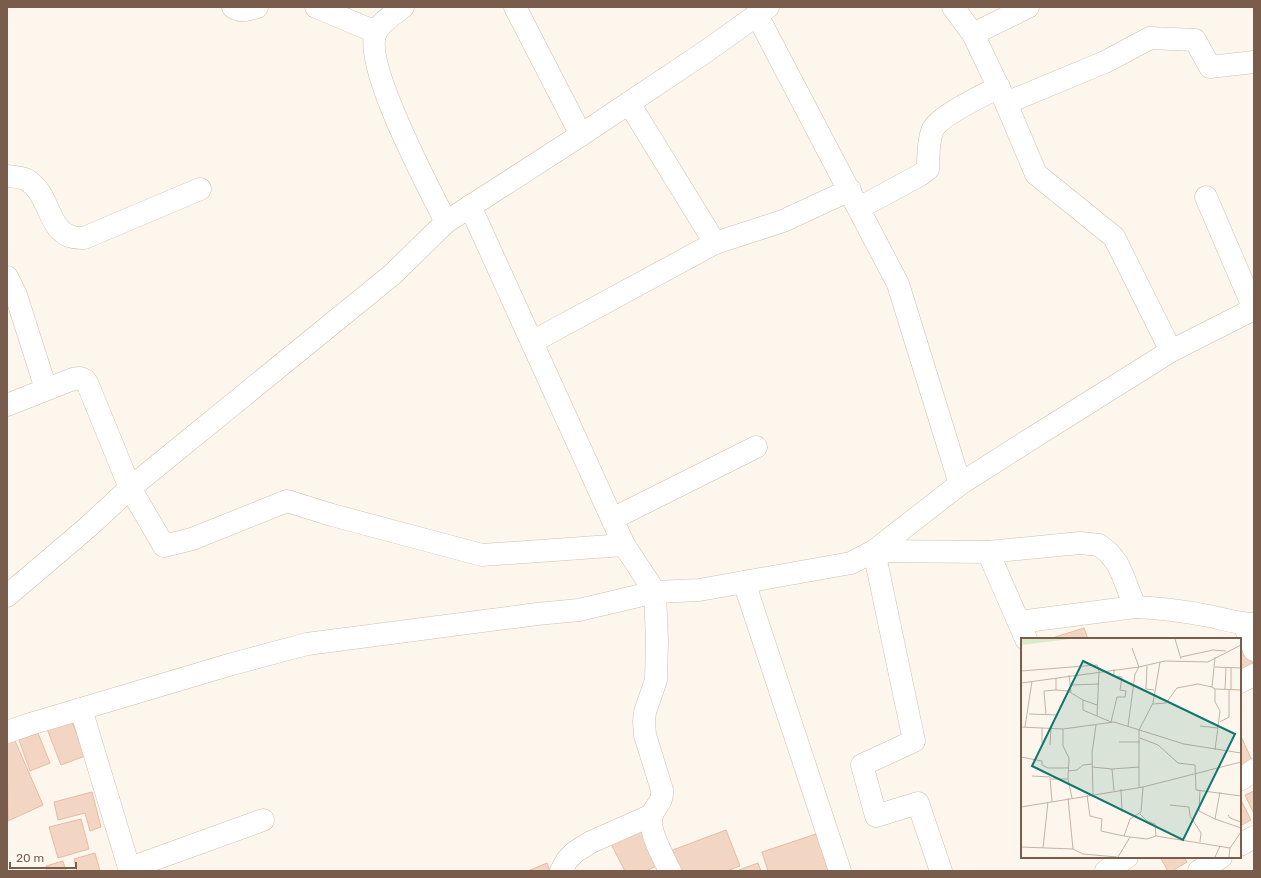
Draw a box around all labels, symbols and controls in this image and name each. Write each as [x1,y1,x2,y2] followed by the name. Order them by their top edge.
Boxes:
[1021,638,1241,858] inset map
[10,844,76,870] scale bar
[16,851,44,865] text: 20 m

